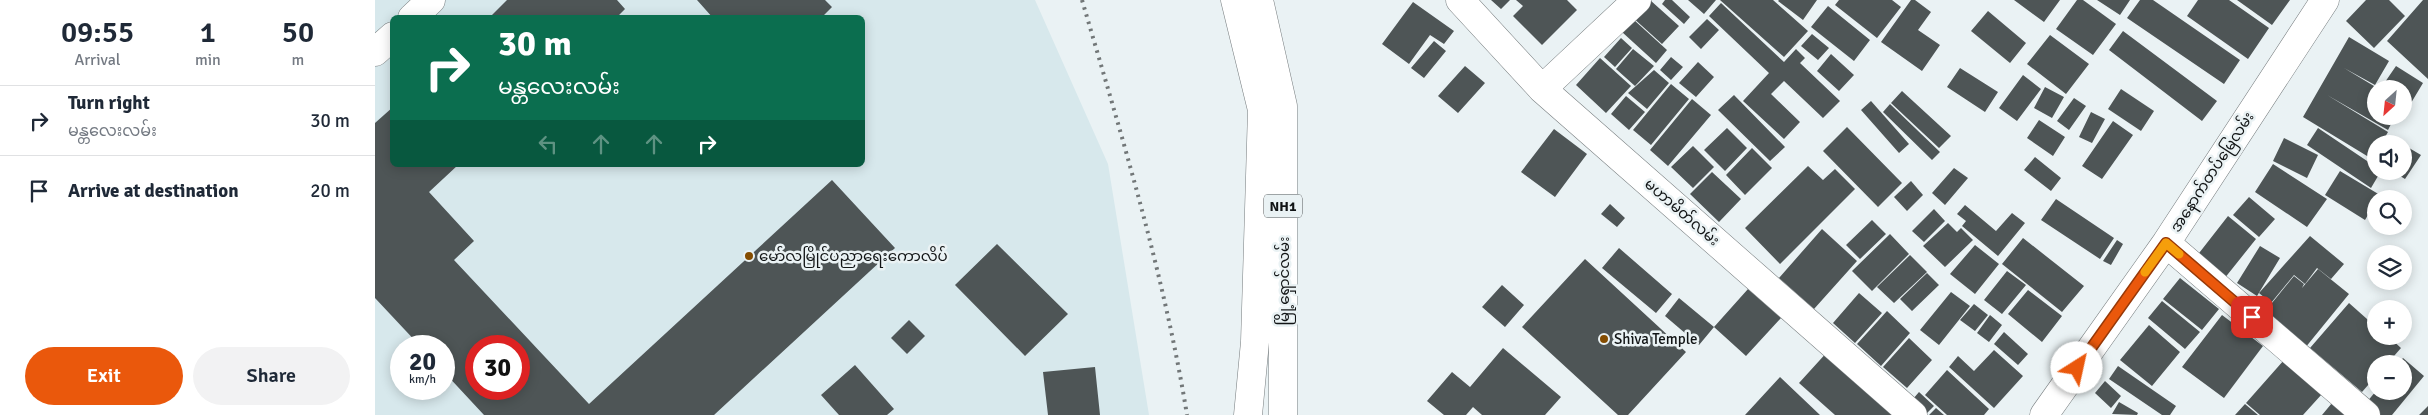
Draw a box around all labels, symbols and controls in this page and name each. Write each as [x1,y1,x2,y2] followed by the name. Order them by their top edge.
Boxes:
[61,14,134,51] text: 09:55
[200,14,216,51] text: 1
[282,14,314,51] text: 50
[498,22,572,65] text: 30 m
[415,35,480,100] icon: right
[74,50,121,70] text: Arrival
[195,50,221,70] text: min
[292,50,304,70] text: m
[498,73,620,100] text: မန္တလေးလမ်း
[2367,80,2413,125] north arrow
[2367,80,2412,400] map controls
[68,91,150,115] text: Turn right
[25,107,53,135] icon: right
[2166,108,2260,237] street label: အနောက်တပ်မြေလမ်း
[310,109,350,133] text: 30 m
[68,121,157,141] text: မန္တလေးလမ်း
[534,130,562,158] icon: left
[587,130,615,158] icon: ahead
[640,130,668,158] icon: ahead
[693,130,721,158] icon: right
[2367,135,2412,180] button: sound
[1641,174,1724,249] street label: မဟာမိတ်လမ်း
[25,177,53,205] icon: arrive
[68,179,239,203] text: Arrive at destination
[310,179,350,203] text: 20 m
[2367,190,2412,235] button: search
[1264,195,1302,218] road number: NH1
[1274,237,1296,325] street label: မြို့ရှောင်လမ်း
[2367,245,2412,290] button: layers
[759,246,948,268] place label: မော်လမြိုင်ပညာရေးကောလိပ်
[743,250,755,262] marker: မော်လမြိုင်ပညာရေးကောလိပ်
[2231,296,2273,338] pin
[2367,300,2412,345] button: +
[2238,303,2266,331] icon: arrive
[1614,330,1697,348] place label: Shiva Temple
[1598,333,1610,345] marker: Shiva Temple
[465,335,530,400] speed limit sign: 30
[2050,341,2102,393] position arrow
[409,346,436,377] text: 20
[25,347,183,405] button: Exit
[193,347,350,405] button: Share
[2367,355,2412,400] button: −
[409,372,436,387] text: km/h

